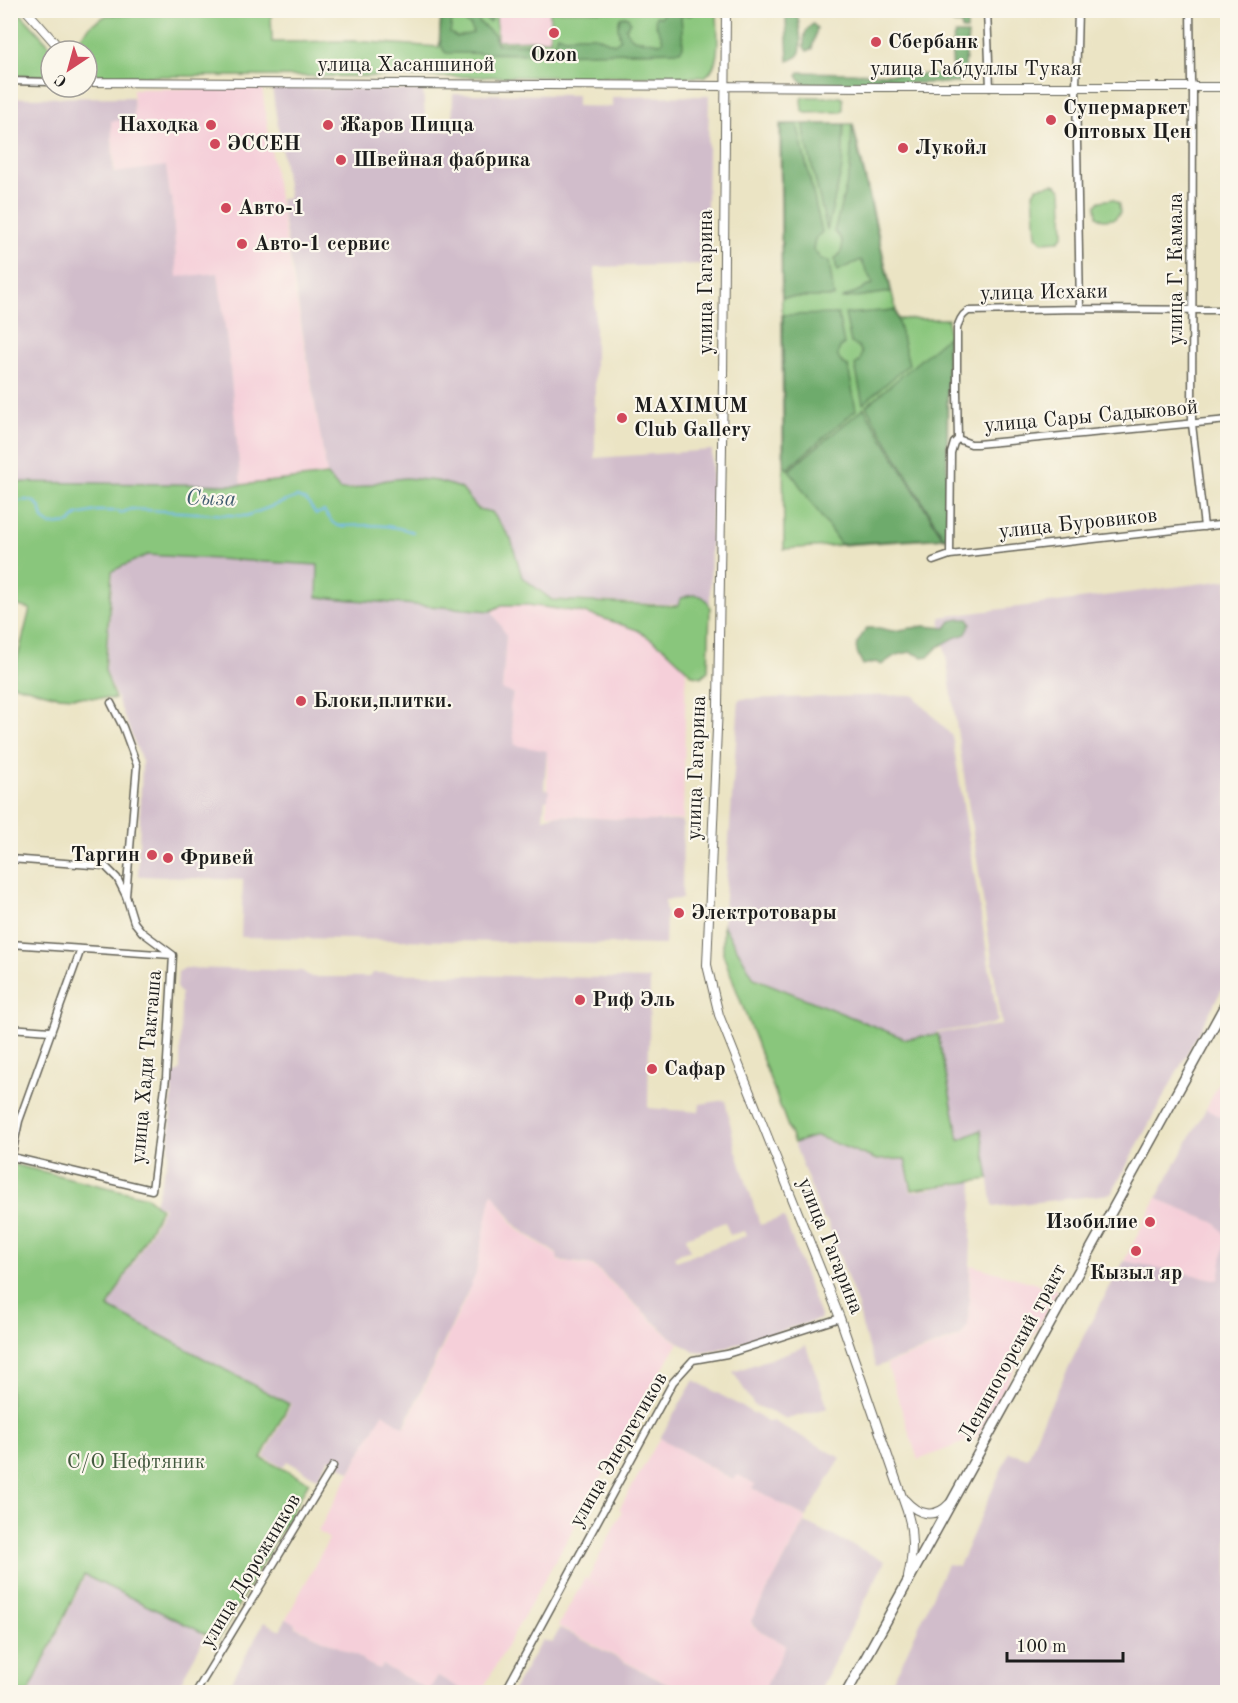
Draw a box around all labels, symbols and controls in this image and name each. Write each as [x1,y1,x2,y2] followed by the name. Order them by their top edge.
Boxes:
[547,26,561,40] marker: Ozon
[888,32,978,53] place label: Сбербанк
[869,35,883,49] marker: Сбербанк
[39,39,99,99] north arrow
[531,45,577,66] place label: Ozon
[317,55,495,76] street label: улица Хасаншиной
[870,59,1082,80] street label: улица Габдуллы Тукая
[52,70,70,89] text: С
[1063,98,1192,143] place label: Супермаркет Оптовых Цен
[1044,113,1058,127] marker: Супермаркет Оптовых Цен
[118,115,199,136] place label: Находка
[340,115,474,136] place label: Жаров Пицца
[204,118,218,132] marker: Находка
[321,118,335,132] marker: Жаров Пицца
[227,134,301,155] place label: ЭССЕН
[208,137,222,151] marker: ЭССЕН
[915,138,987,159] place label: Лукойл
[896,141,910,155] marker: Лукойл
[353,150,531,171] place label: Швейная фабрика
[334,153,348,167] marker: Швейная фабрика
[1166,193,1187,345] street label: улица Г. Камала
[238,198,305,219] place label: Авто-1
[219,201,233,215] marker: Авто-1
[696,209,717,355] street label: улица Гагарина
[254,234,390,255] place label: Авто-1 сервис
[235,237,249,251] marker: Авто-1 сервис
[980,281,1108,305] street label: улица Исхаки
[634,396,752,441] place label: MAXIMUM Club Gallery
[983,397,1199,437] street label: улица Сары Садыковой
[615,411,629,425] marker: MAXIMUM Club Gallery
[185,488,237,510] water label: Сыза
[998,505,1158,543] street label: улица Буровиков
[313,691,452,712] place label: Блоки,плитки.
[294,694,308,708] marker: Блоки,плитки.
[684,695,710,841] street label: улица Гагарина
[71,845,140,866] place label: Таргин
[145,848,159,862] marker: Таргин
[180,848,254,869] place label: Фривей
[161,851,175,865] marker: Фривей
[691,903,837,924] place label: Электротовары
[672,906,686,920] marker: Электротовары
[128,969,166,1165] street label: улица Хади Такташа
[592,990,675,1011] place label: Риф Эль
[573,993,587,1007] marker: Риф Эль
[664,1059,726,1080] place label: Сафар
[645,1062,659,1076] marker: Сафар
[793,1175,867,1317] street label: улица Гагарина
[1045,1212,1138,1233] place label: Изобилие
[1143,1215,1157,1229] marker: Изобилие
[1129,1244,1143,1258] marker: Кызыл яр
[955,1260,1071,1446] street label: Лениногорский тракт
[1090,1263,1182,1284] place label: Кызыл яр
[566,1369,672,1531] street label: улица Энергетиков
[67,1452,206,1473] park label: С/О Нефтяник
[197,1490,305,1652] street label: улица Дорожников
[1007,1625,1122,1663] scale bar
[1016,1638,1067,1656] text: 100 m

